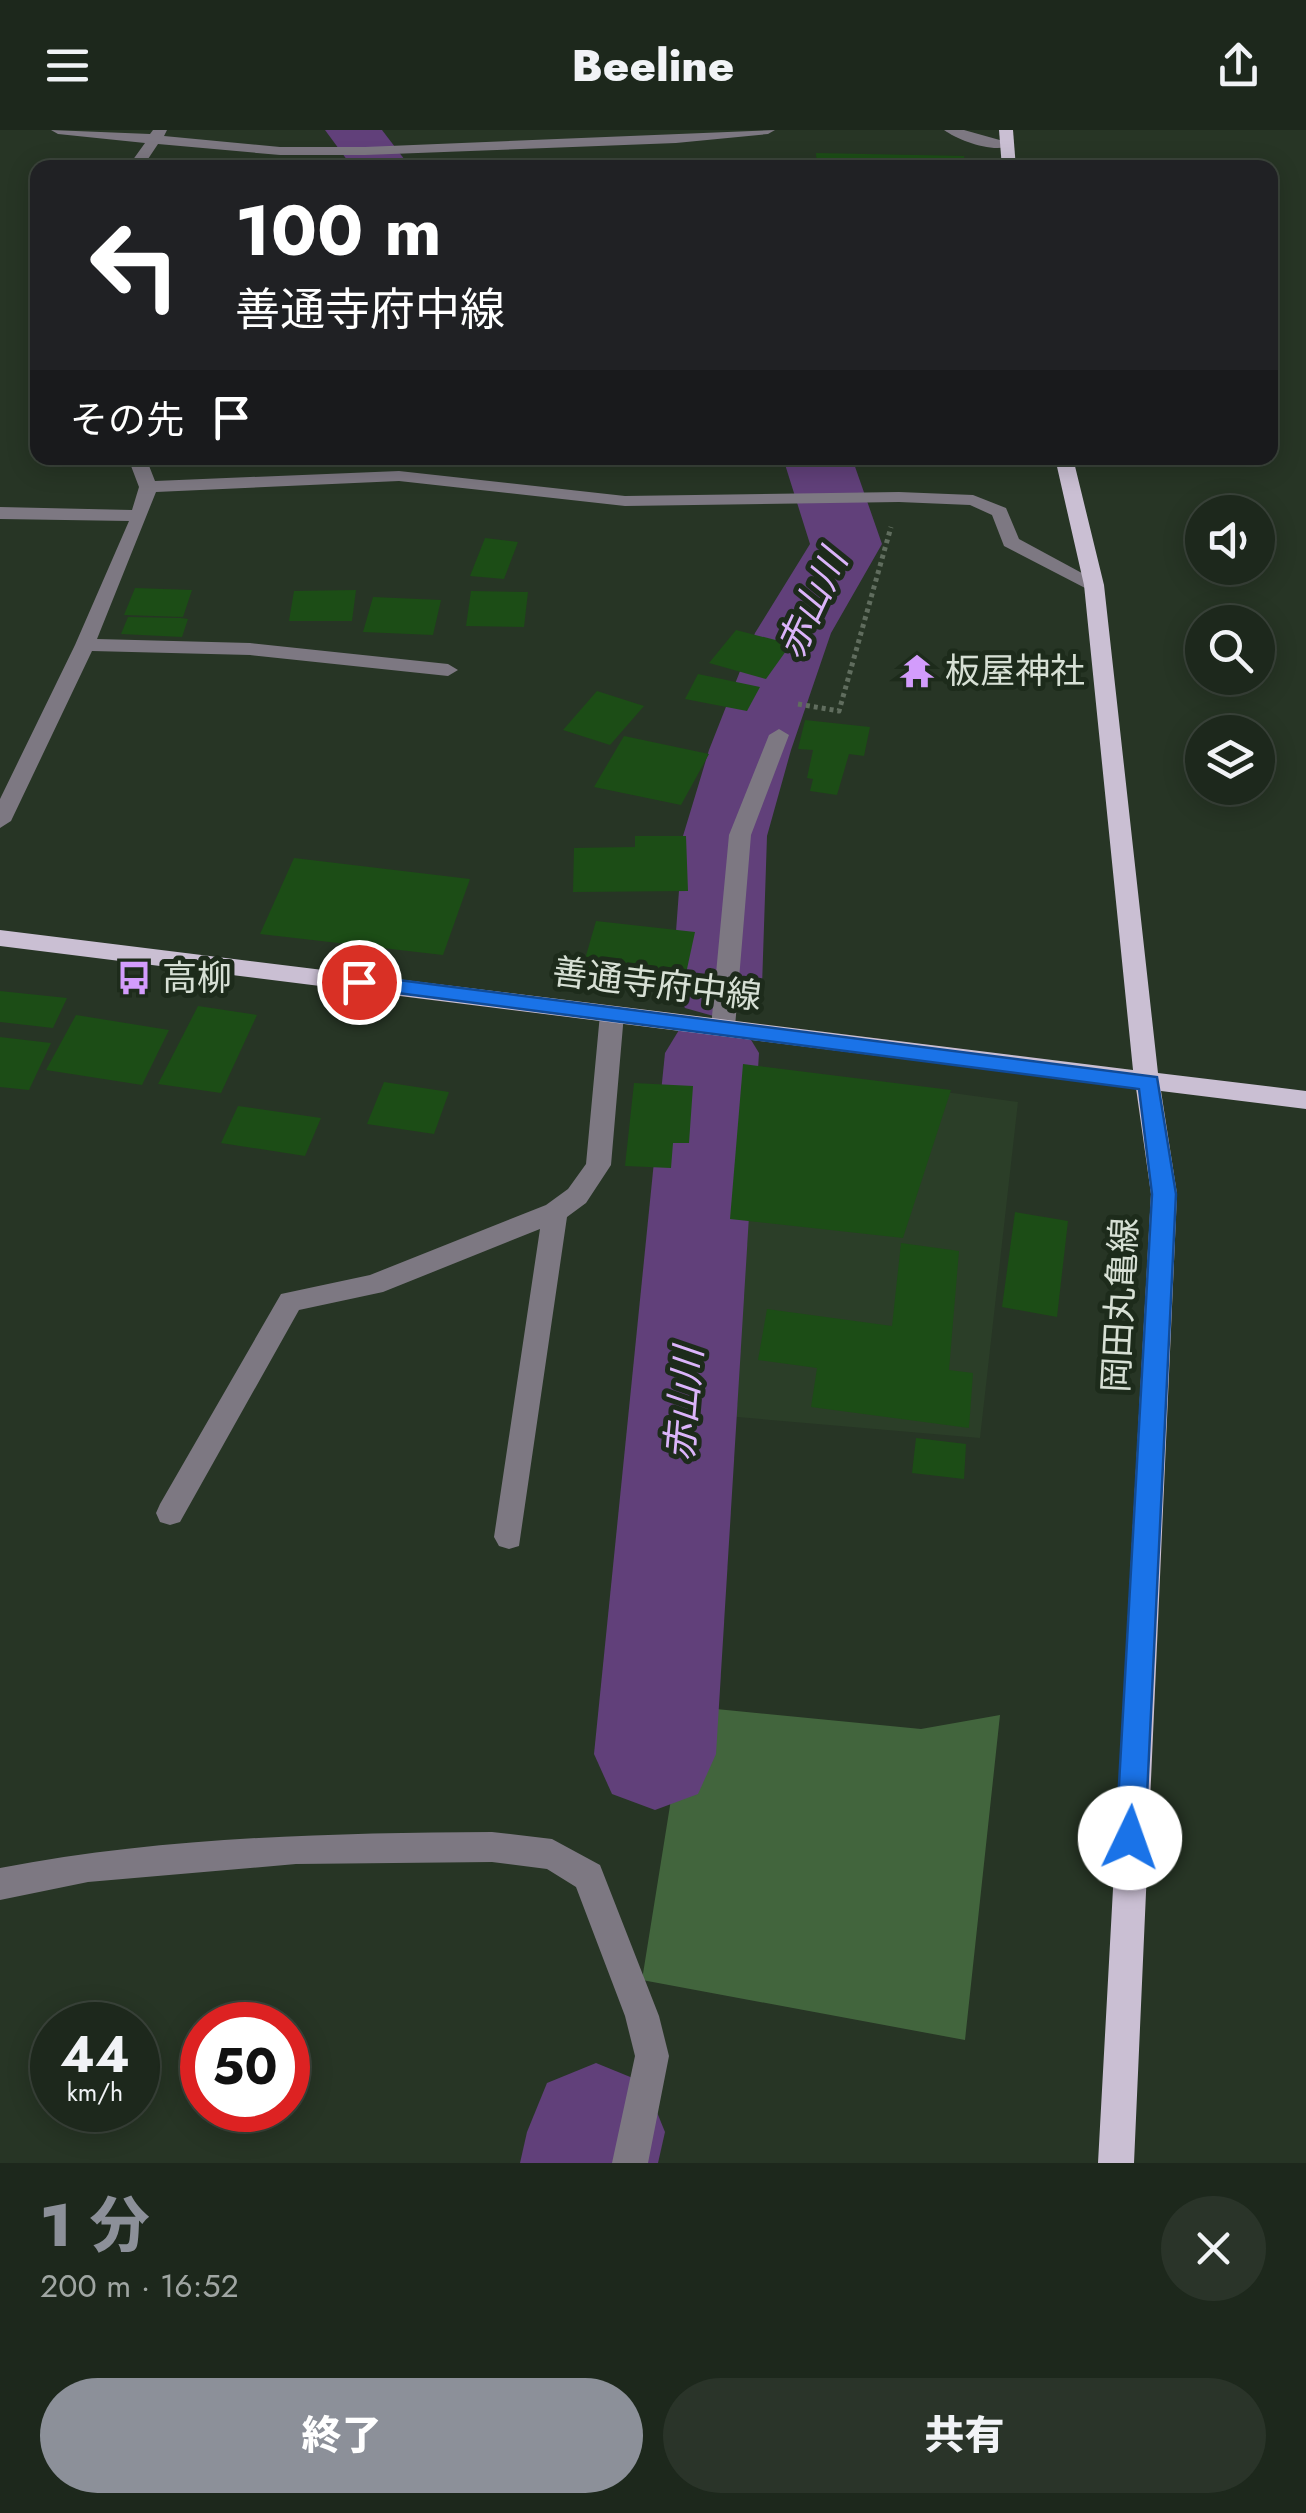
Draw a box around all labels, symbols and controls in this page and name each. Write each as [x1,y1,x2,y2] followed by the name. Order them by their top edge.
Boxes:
[572,33,734,98] text: Beeline
[40,38,95,93] icon: menu
[1211,38,1266,93] icon: share
[235,180,442,281] text: 100 m
[70,200,200,330] icon: left
[235,277,505,342] text: 善通寺府中線
[204,390,259,445] icon: arrive
[70,392,184,447] text: その先
[1185,495,1275,805] map controls
[1185,495,1275,585] button: sound
[763,537,862,667] water label: 赤山川
[1185,605,1275,695] button: search
[945,646,1085,696] place label: 板屋神社
[898,652,936,690] temple icon: 板屋神社
[1185,715,1275,805] button: layers
[317,940,402,1025] pin
[550,946,764,1022] street label: 善通寺府中線
[162,953,232,1003] place label: 高柳
[332,955,387,1010] icon: arrive
[115,959,153,997] bus stop icon: 高柳
[1090,1216,1150,1394] street label: 岡田丸亀線
[651,1341,716,1463] water label: 赤山川
[1078,1786,1182,1890] position arrow
[180,2002,310,2132] speed limit sign: 50
[60,2018,130,2091] text: 44
[67,2074,123,2110] text: km/h
[40,2182,150,2269] text: 1 分
[1161,2196,1266,2301] button: close
[40,2263,239,2309] text: 200 m · 16:52
[40,2378,643,2493] button: 終了
[663,2378,1266,2493] button: 共有

